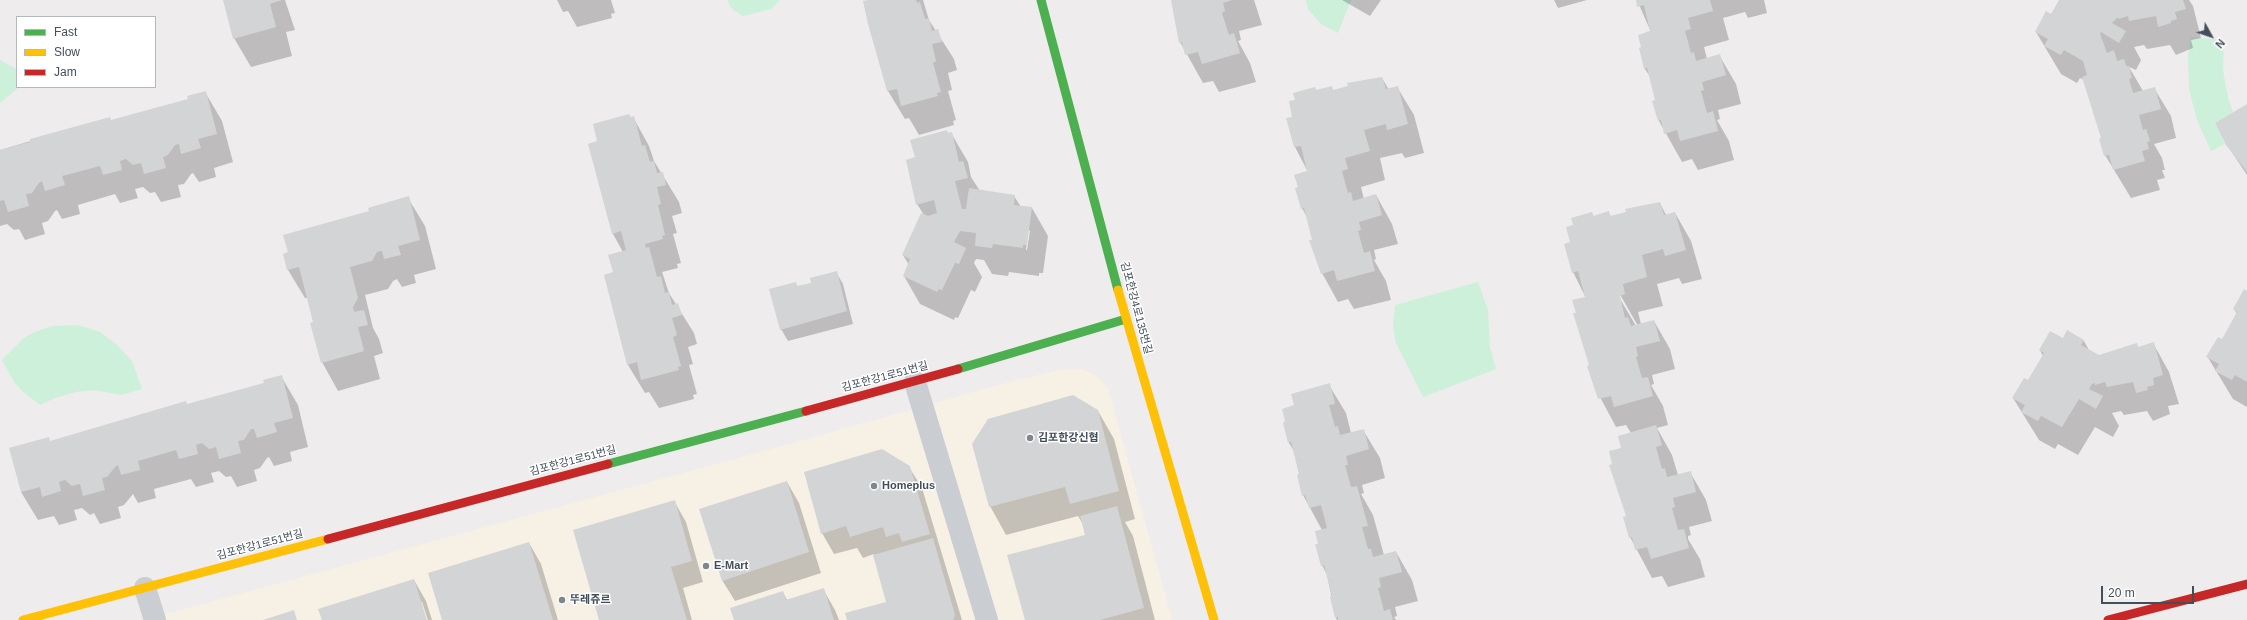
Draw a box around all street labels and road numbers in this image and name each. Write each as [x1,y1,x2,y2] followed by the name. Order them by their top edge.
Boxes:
[1117,260,1155,356] street label: 김포한강4로135번길
[840,359,930,395] street label: 김포한강1로51번길
[528,443,618,479] street label: 김포한강1로51번길
[215,527,305,563] street label: 김포한강1로51번길

